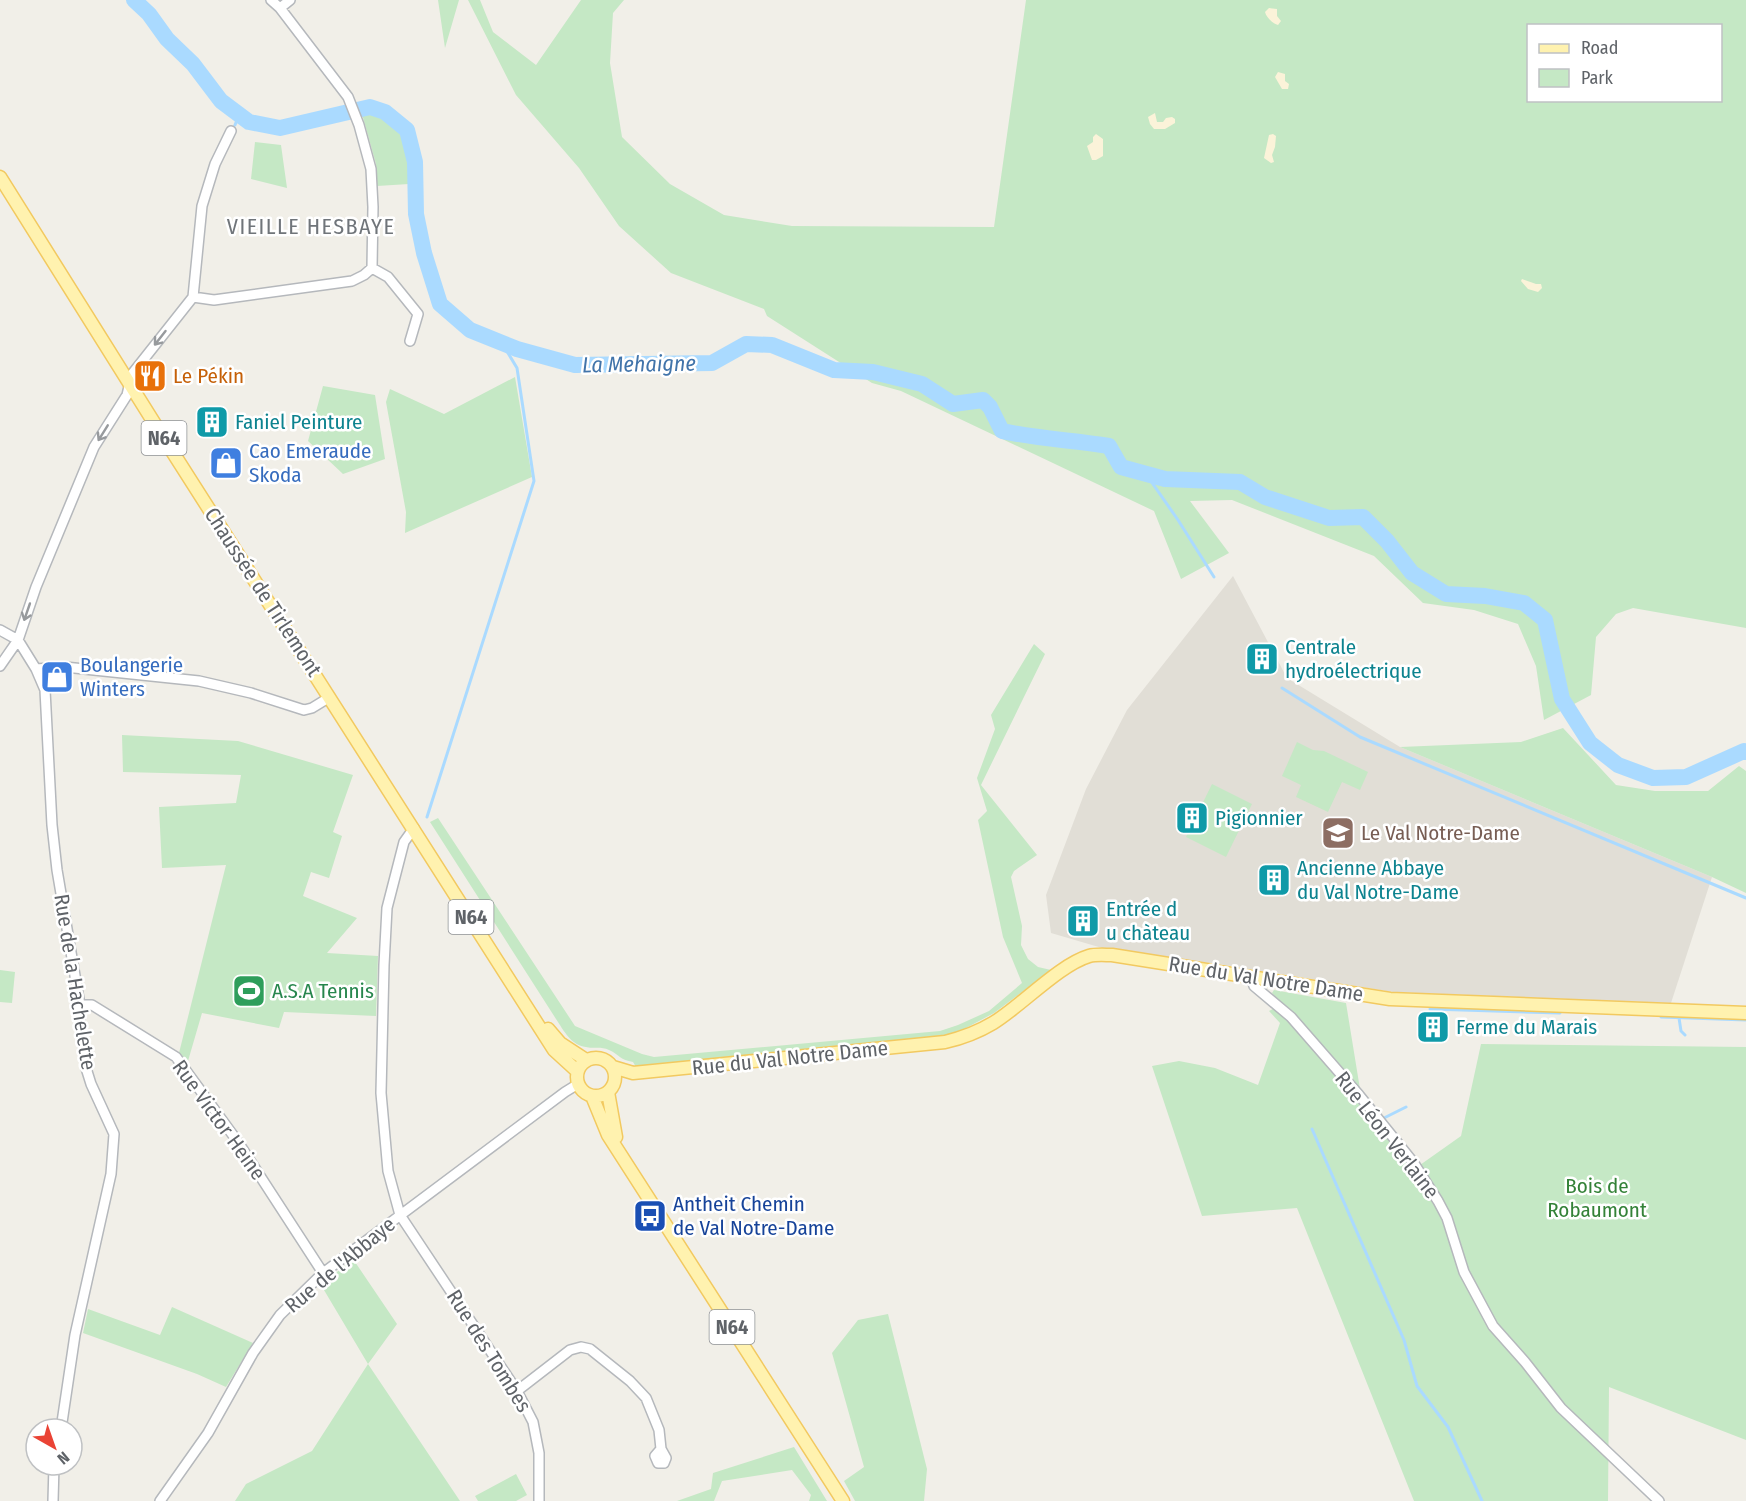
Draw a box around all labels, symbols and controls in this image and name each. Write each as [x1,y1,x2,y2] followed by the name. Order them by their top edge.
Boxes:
[1527,24,1722,102] legend
[1581,37,1618,59] text: Road
[1581,67,1614,89] text: Park
[227,213,395,240] district label: VIEILLE HESBAYE
[154,330,167,346] one-way arrow
[582,350,696,378] water label: La Mehaigne
[132,358,168,394] restaurant icon: Le Pékin
[173,363,244,389] place label: Le Pékin
[194,404,230,440] building icon: Faniel Peinture
[235,409,363,435] place label: Faniel Peinture
[142,421,186,455] road number: N64
[97,424,109,441] one-way arrow
[249,438,371,488] place label: Cao Emeraude Skoda
[208,445,244,481] shop icon: Cao Emeraude Skoda
[199,503,327,681] street label: Chaussée de Tirlemont
[21,602,32,621] one-way arrow
[1285,634,1422,684] place label: Centrale hydroélectrique
[1244,641,1280,677] building icon: Centrale hydroélectrique
[80,652,183,702] place label: Boulangerie Winters
[39,659,75,695] shop icon: Boulangerie Winters
[1174,800,1210,836] building icon: Pigionnier
[1215,805,1303,831] place label: Pigionnier
[1320,815,1356,851] school or university icon: Le Val Notre-Dame
[1361,820,1520,846] place label: Le Val Notre-Dame
[1297,855,1459,905] place label: Ancienne Abbaye du Val Notre-Dame
[1256,862,1292,898] building icon: Ancienne Abbaye du Val Notre-Dame
[48,892,102,1072] street label: Rue de la Hachelette
[1106,896,1190,946] place label: Entrée d u chàteau
[448,900,494,934] road number: N64
[1065,903,1101,939] building icon: Entrée d u chàteau
[1167,951,1365,1007] street label: Rue du Val Notre Dame
[231,973,267,1009] sports icon: A.S.A Tennis
[272,978,374,1004] place label: A.S.A Tennis
[1415,1009,1451,1045] building icon: Ferme du Marais
[1456,1014,1597,1040] place label: Ferme du Marais
[691,1035,889,1081] street label: Rue du Val Notre Dame
[167,1055,271,1185] street label: Rue Victor Heine
[1329,1066,1445,1204] street label: Rue Léon Verlaine
[1547,1173,1647,1223] park label: Bois de Robaumont
[673,1191,834,1241] place label: Antheit Chemin de Val Notre-Dame
[632,1198,668,1234] bus stop icon: Antheit Chemin de Val Notre-Dame
[280,1211,400,1319] street label: Rue de l'Abbaye
[441,1285,537,1417] street label: Rue des Tombes
[710,1310,754,1344] road number: N64
[24,1417,84,1477] north arrow
[54,1448,73,1468] text: N

